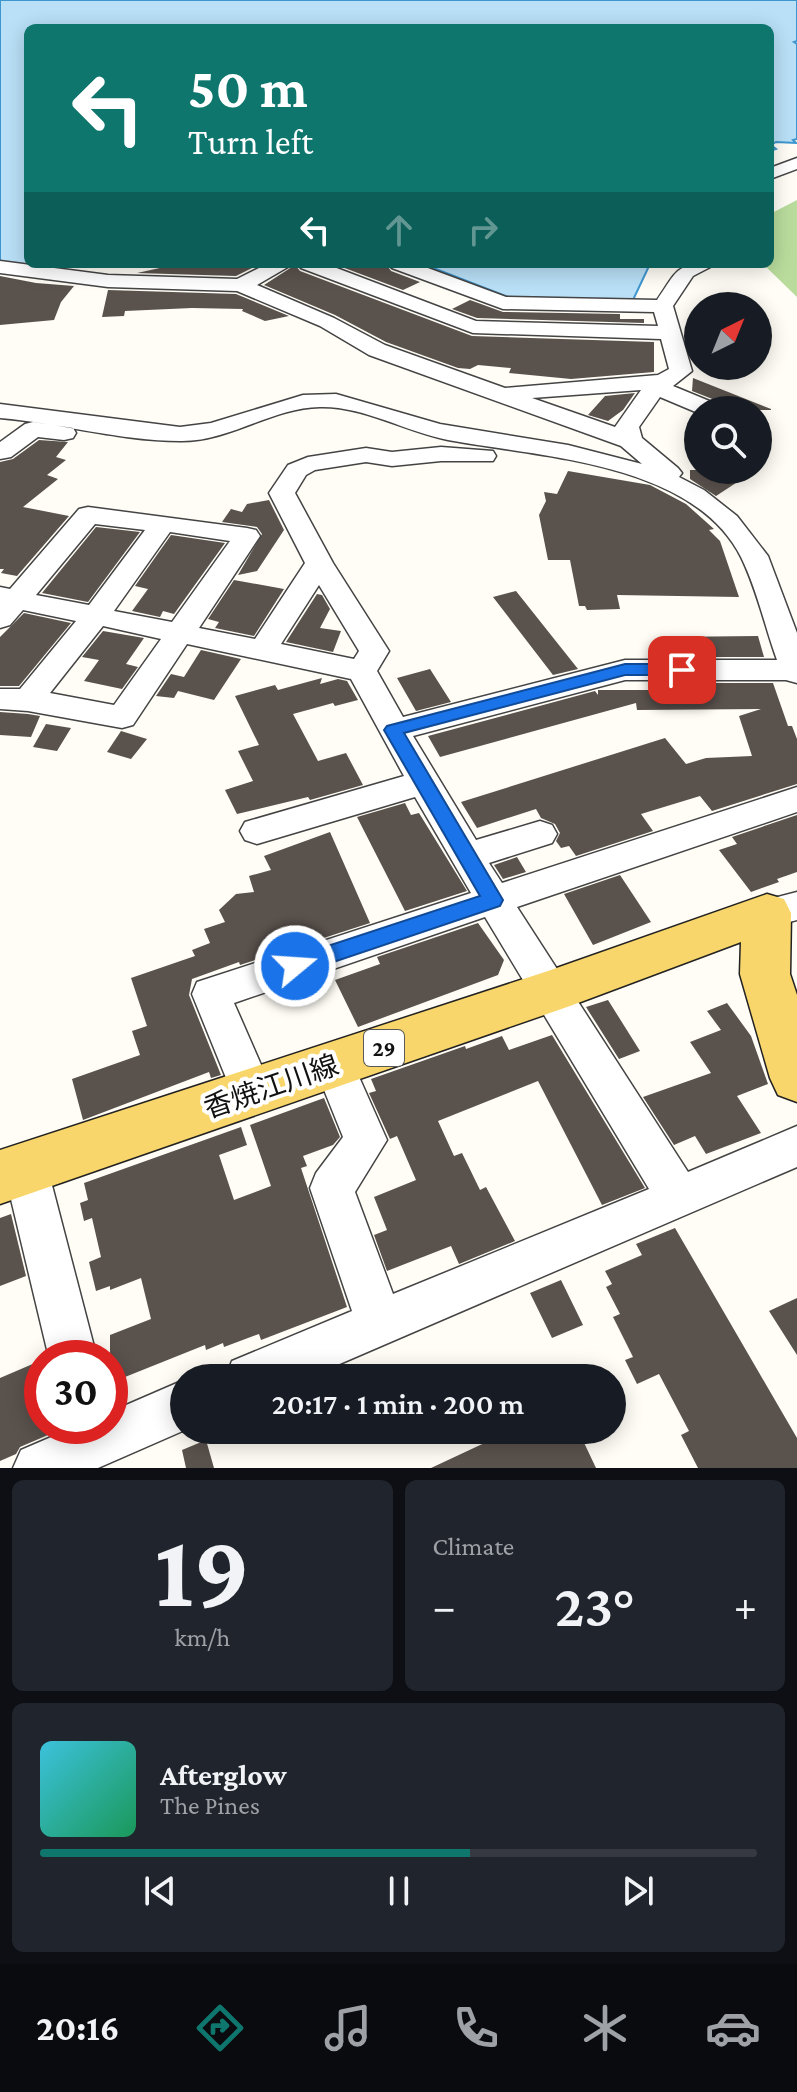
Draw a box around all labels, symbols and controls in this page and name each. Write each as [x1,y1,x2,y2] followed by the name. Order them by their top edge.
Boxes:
[56,56,160,160] icon: left
[188,57,308,119] text: 50 m
[188,122,313,162] text: Turn left
[293,208,337,252] icon: left
[377,208,421,252] icon: ahead
[461,208,505,252] icon: right
[684,292,772,380] north arrow
[684,292,772,484] map controls
[684,396,772,484] button: search
[648,636,716,704] pin
[660,648,704,692] icon: arrive
[253,924,337,1008] position arrow
[364,1030,404,1066] road number: 29
[200,1049,342,1124] street label: 香焼江川線
[24,1340,128,1444] speed limit sign: 30
[272,1387,524,1420] text: 20:17 · 1 min · 200 m
[154,1513,250,1628] text: 19
[433,1532,514,1561] text: Climate
[555,1572,635,1639] text: 23°
[433,1582,456,1630] text: −
[734,1582,757,1630] text: +
[174,1623,230,1652] text: km/h
[160,1758,287,1791] text: Afterglow
[160,1791,260,1820] text: The Pines
[138,1869,182,1913] icon: previous
[377,1869,421,1913] icon: pause
[616,1869,660,1913] icon: next
[192,2000,248,2056] icon: directions
[320,2000,376,2056] icon: music
[448,2000,504,2056] icon: phone
[577,2000,633,2056] icon: climate
[705,2000,761,2056] icon: car
[36,2008,119,2048] text: 20:16

